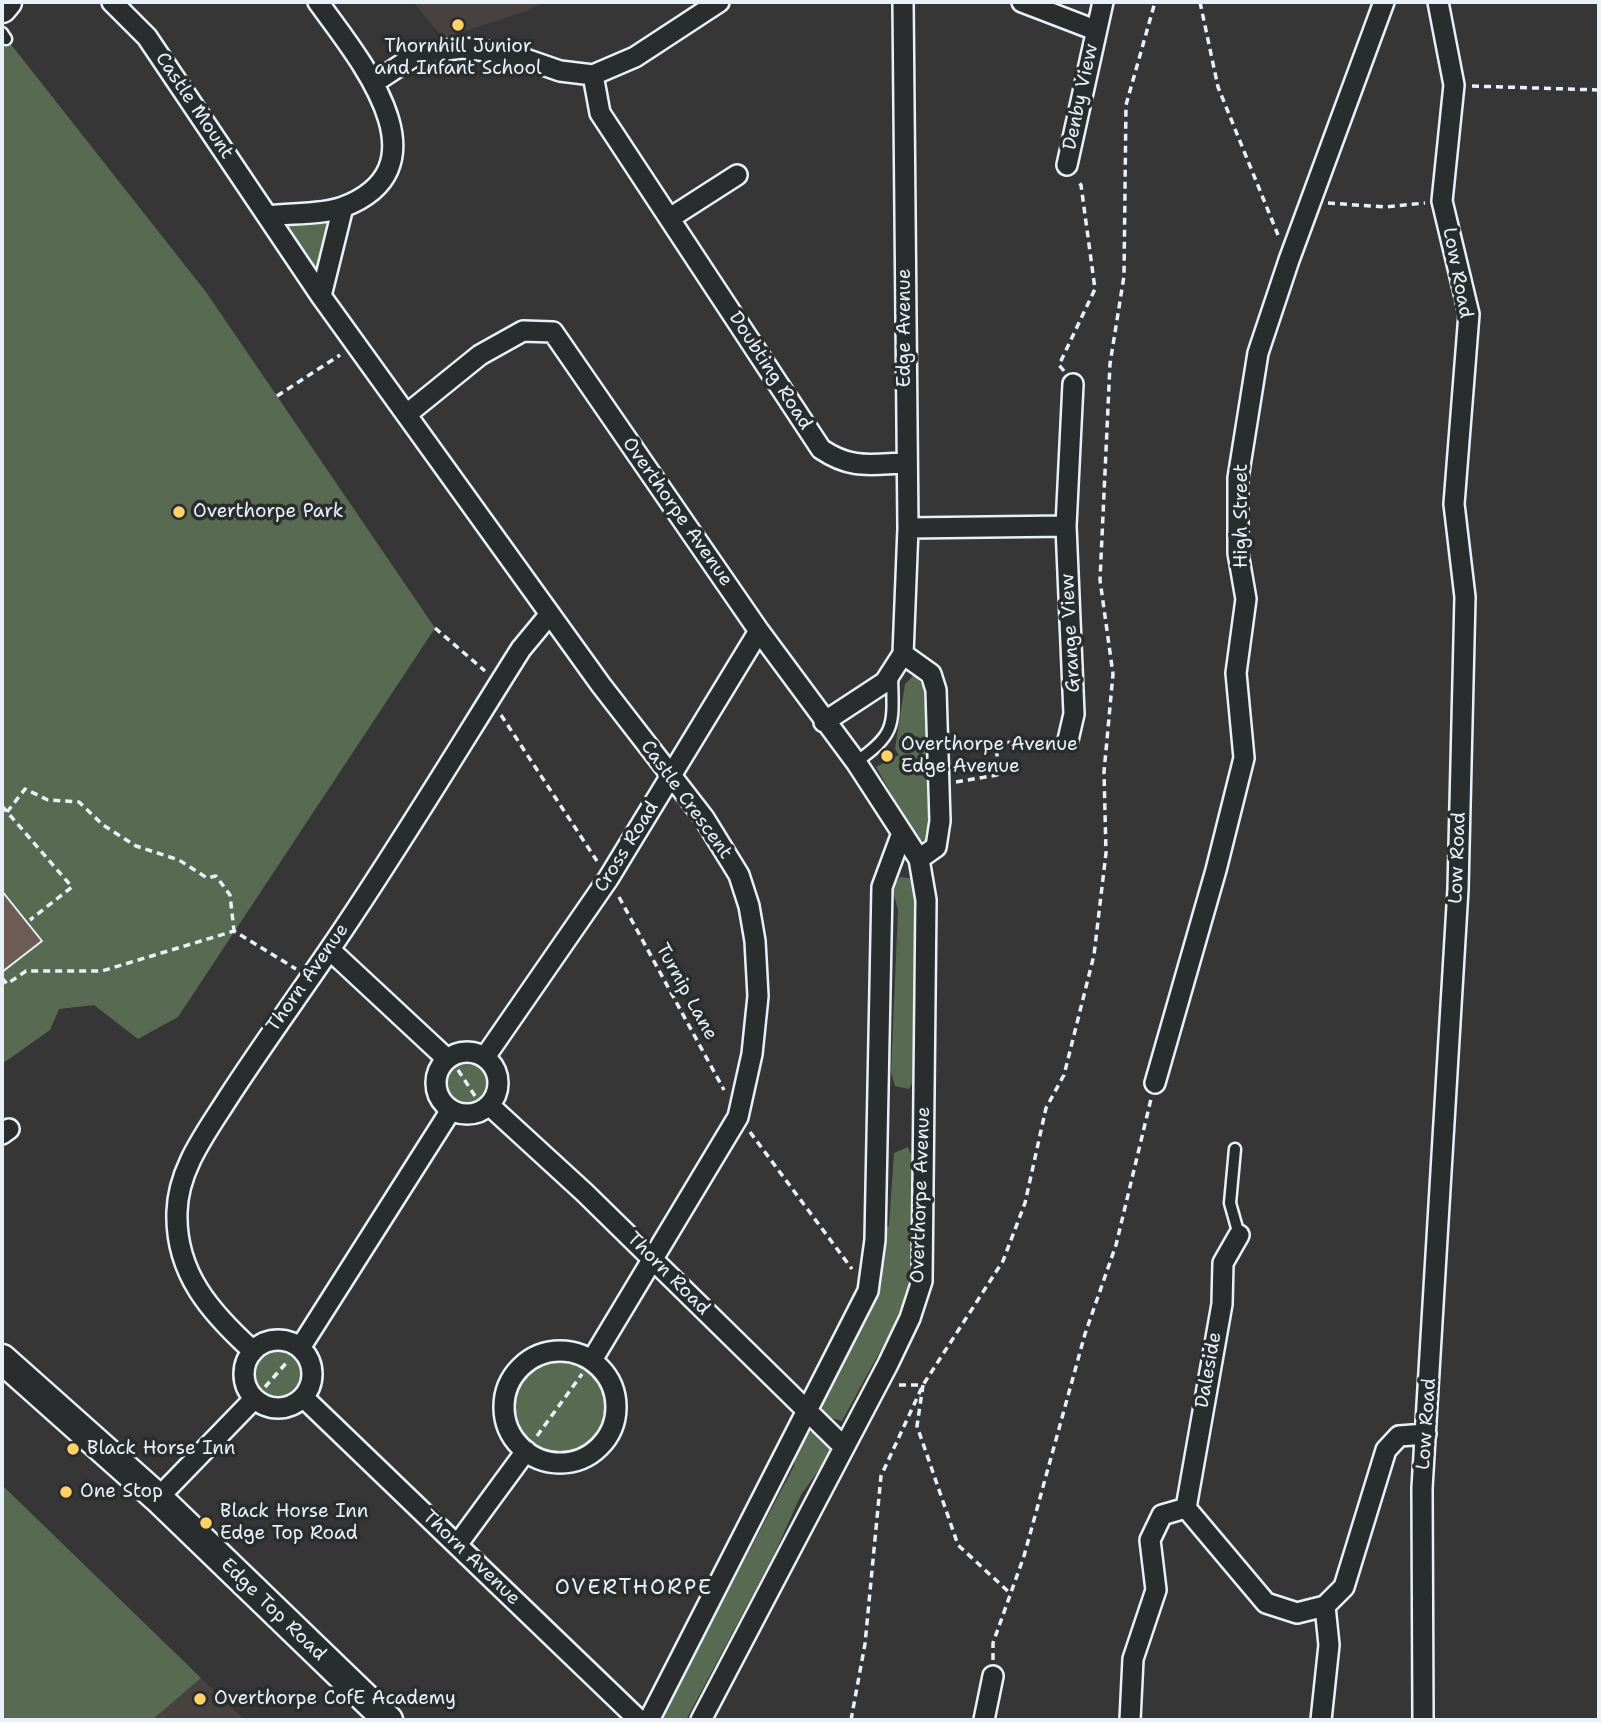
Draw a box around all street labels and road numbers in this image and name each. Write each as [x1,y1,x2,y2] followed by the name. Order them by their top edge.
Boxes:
[1059,42,1103,152] street label: Denby View
[150,48,238,164] street label: Castle Mount
[1437,226,1477,320] street label: Low Road
[894,269,916,387] street label: Edge Avenue
[723,308,817,434] street label: Doubting Road
[617,433,737,591] street label: Overthorpe Avenue
[1231,464,1253,568] street label: High Street
[1057,573,1085,693] street label: Grange View
[635,736,737,864] street label: Castle Crescent
[590,797,664,897] street label: Cross Road
[1445,812,1471,904] street label: Low Road
[262,919,354,1037] street label: Thorn Avenue
[650,940,722,1044] street label: Turnip Lane
[907,1106,935,1284] street label: Overthorpe Avenue
[622,1228,714,1320] street label: Thorn Road
[1191,1330,1227,1410] street label: Daleside
[1412,1377,1442,1471] street label: Low Road
[417,1506,525,1610] street label: Thorn Avenue
[216,1554,330,1666] street label: Edge Top Road

